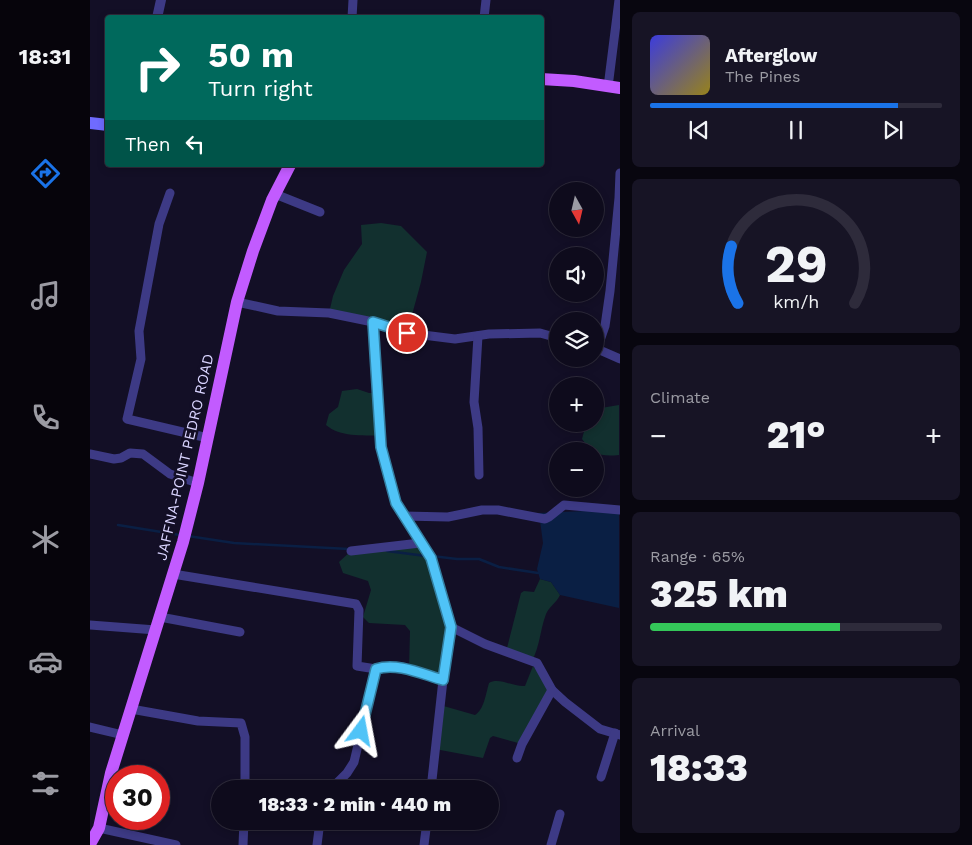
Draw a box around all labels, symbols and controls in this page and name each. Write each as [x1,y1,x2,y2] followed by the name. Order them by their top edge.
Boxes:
[208,34,294,76] text: 50 m
[125,35,190,100] icon: right
[19,44,71,69] text: 18:31
[725,44,817,67] text: Afterglow
[725,67,801,86] text: The Pines
[208,76,313,101] text: Turn right
[685,116,713,144] icon: previous
[782,116,810,144] icon: pause
[879,116,907,144] icon: next
[181,130,209,158] icon: left
[125,133,171,156] text: Then
[28,156,63,191] icon: directions
[549,182,604,238] north arrow
[549,182,604,497] map controls
[764,234,828,295] text: 29
[549,247,604,302] button: sound
[28,278,63,313] icon: music
[773,291,819,312] text: km/h
[386,312,428,354] pin
[549,312,604,367] button: layers
[393,319,421,347] icon: arrive
[152,352,218,562] street label: JAFFNA-POINT PEDRO ROAD
[549,377,604,432] button: +
[650,388,710,407] text: Climate
[28,400,63,435] icon: phone
[766,413,826,457] text: 21°
[650,419,667,452] text: −
[925,419,942,452] text: +
[549,442,604,497] button: −
[28,522,63,557] icon: climate
[650,547,745,566] text: Range · 65%
[650,572,788,616] text: 325 km
[28,644,63,679] icon: car
[334,704,386,756] position arrow
[650,721,700,740] text: Arrival
[650,746,748,790] text: 18:33
[105,765,170,830] speed limit sign: 30
[28,766,63,801] icon: filters
[259,793,451,816] text: 18:33 · 2 min · 440 m

